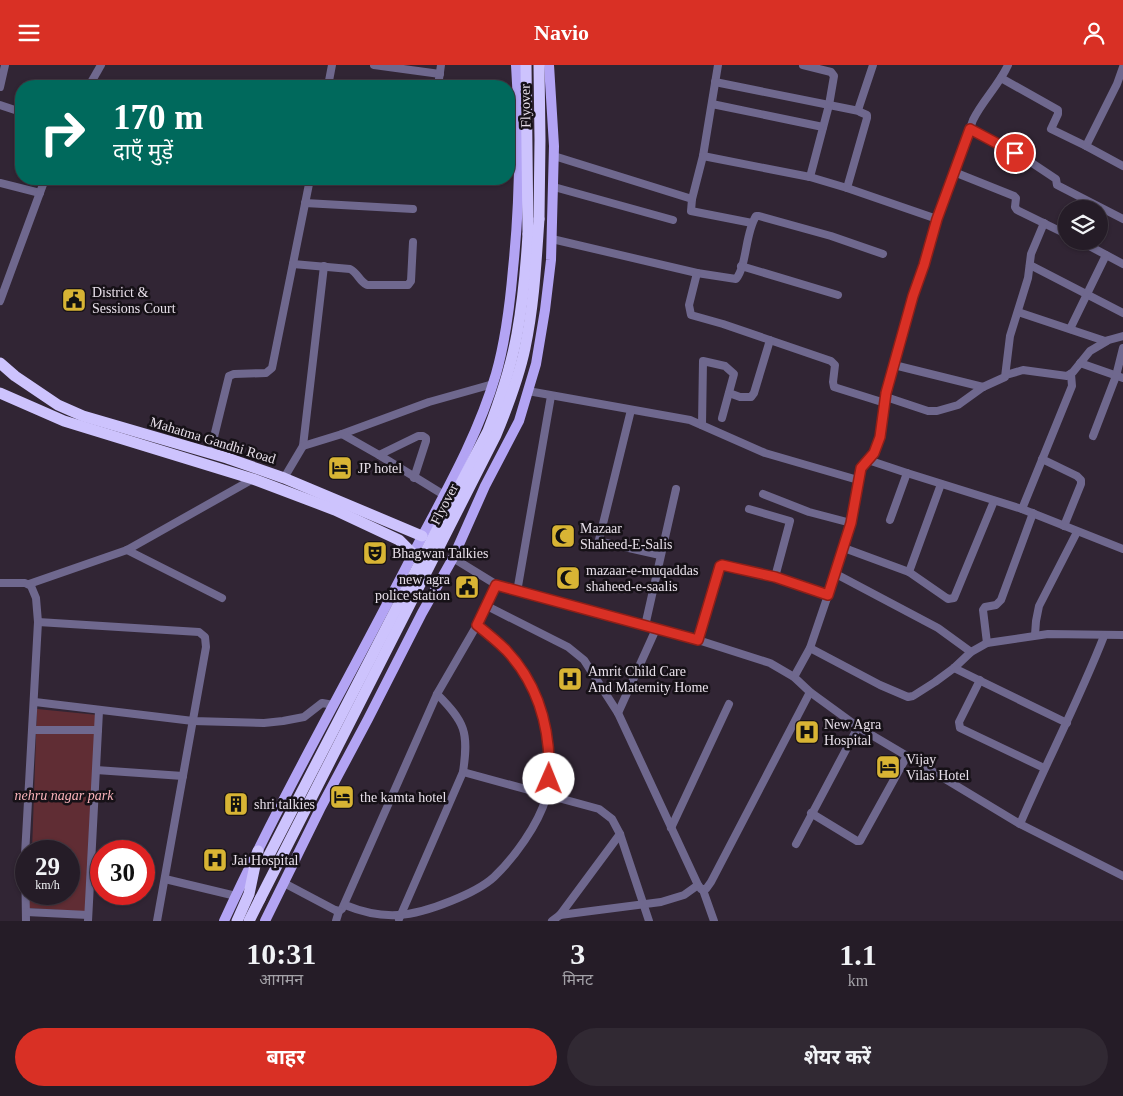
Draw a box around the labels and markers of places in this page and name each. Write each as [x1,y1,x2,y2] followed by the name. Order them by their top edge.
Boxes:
[994,132,1036,174] pin
[92,285,176,316] place label: District & Sessions Court
[61,287,87,313] public building icon: District & Sessions Court
[327,455,353,481] hotel icon: JP hotel
[358,461,402,476] place label: JP hotel
[580,521,673,552] place label: Mazaar Shaheed-E-Salis
[550,523,576,549] mosque icon: Mazaar Shaheed-E-Salis
[362,540,388,566] theatre icon: Bhagwan Talkies
[392,546,488,561] place label: Bhagwan Talkies
[586,563,698,594] place label: mazaar-e-muqaddas shaheed-e-saalis
[555,565,581,591] mosque icon: mazaar-e-muqaddas shaheed-e-saalis
[375,572,451,603] place label: new agra police station
[454,574,480,600] public building icon: new agra police station
[588,664,709,695] place label: Amrit Child Care And Maternity Home
[557,666,583,692] hospital icon: Amrit Child Care And Maternity Home
[824,717,882,748] place label: New Agra Hospital
[794,719,820,745] hospital icon: New Agra Hospital
[906,752,969,783] place label: Vijay Vilas Hotel
[875,754,901,780] hotel icon: Vijay Vilas Hotel
[329,784,355,810] hotel icon: the kamta hotel
[360,790,446,805] place label: the kamta hotel
[223,791,249,817] building icon: shri talkies
[254,797,315,812] place label: shri talkies
[202,847,228,873] hospital icon: Jai Hospital
[232,853,299,868] place label: Jai Hospital

